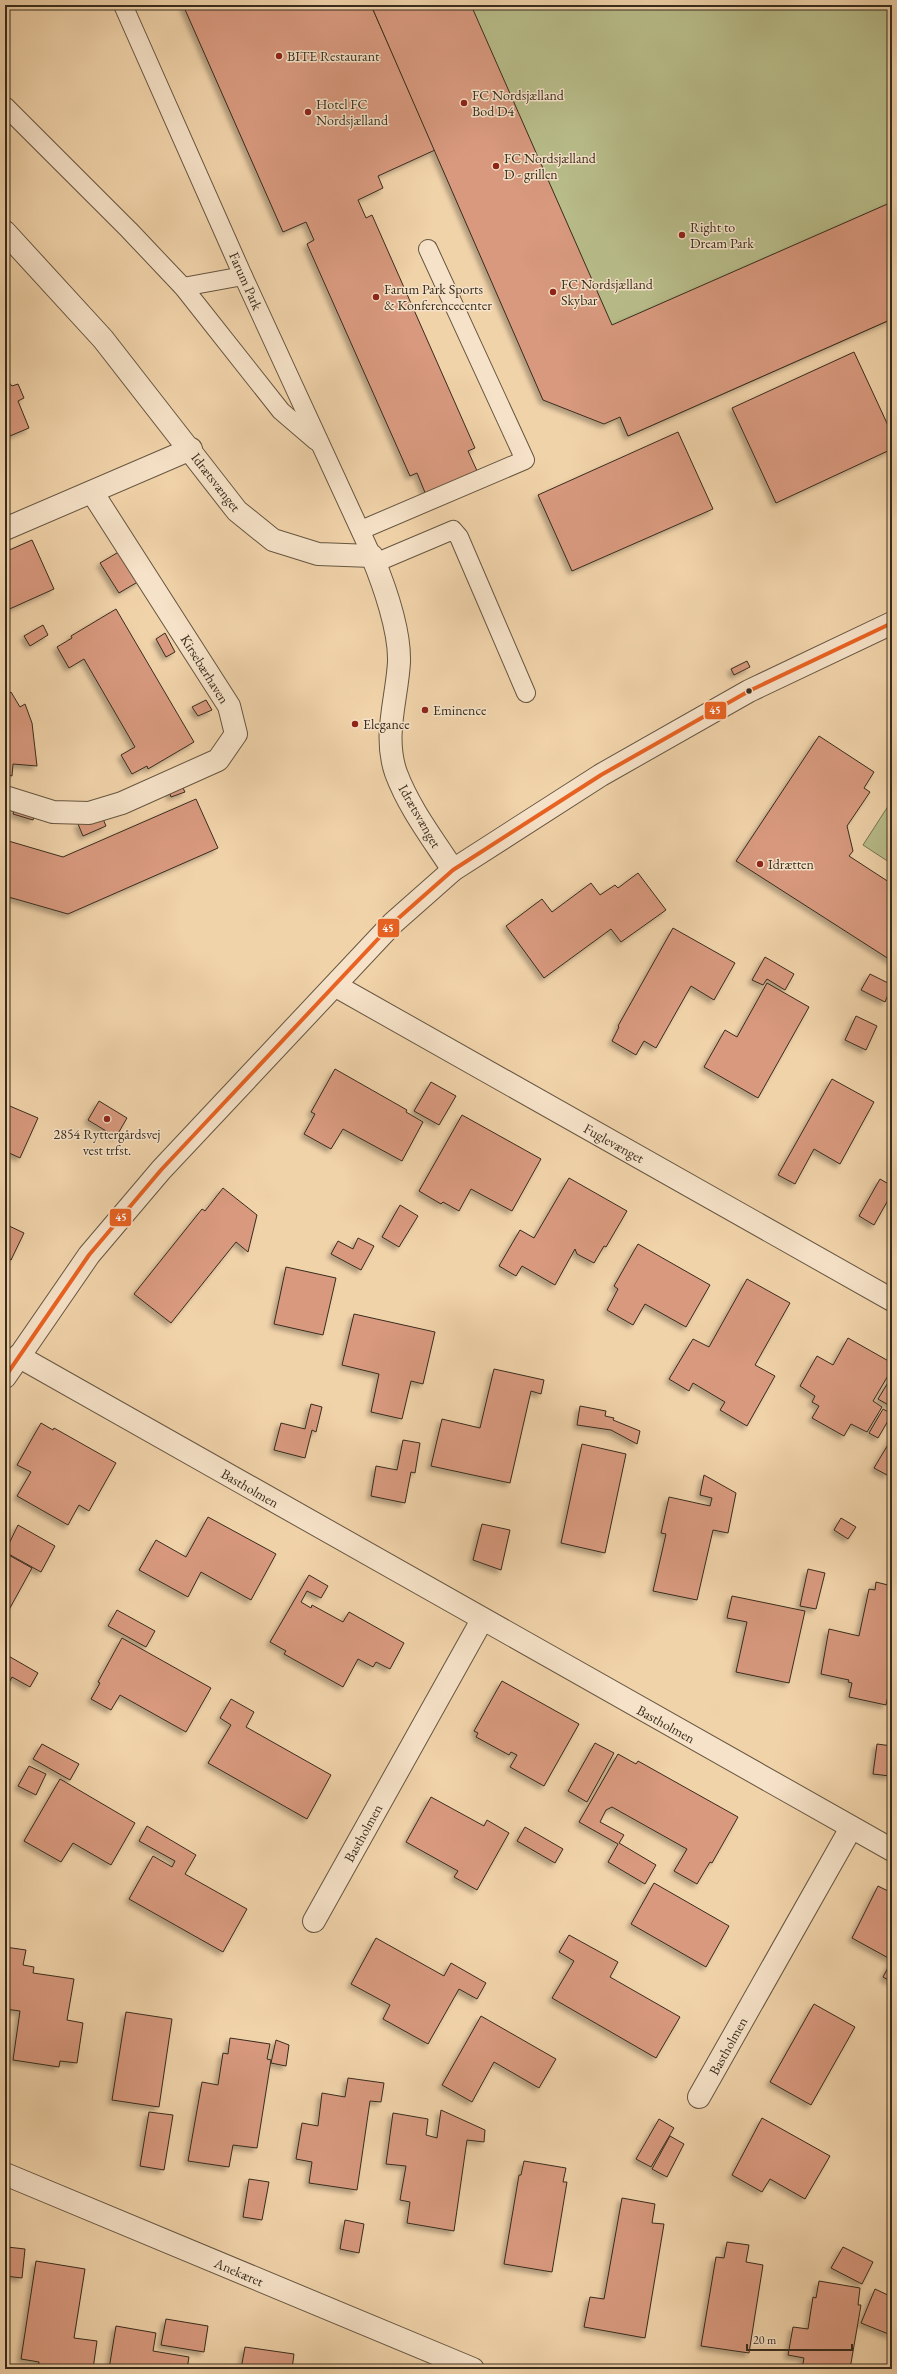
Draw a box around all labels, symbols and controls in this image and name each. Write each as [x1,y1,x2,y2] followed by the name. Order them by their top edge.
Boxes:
[287,47,380,65] place label: BITE Restaurant
[274,51,284,61] marker: BITE Restaurant
[472,86,565,120] place label: FC Nordsjælland Bod D4
[316,95,389,129] place label: Hotel FC Nordsjælland
[459,98,469,108] marker: FC Nordsjælland Bod D4
[303,107,313,117] marker: Hotel FC Nordsjælland
[504,149,597,183] place label: FC Nordsjælland D - grillen
[491,161,501,171] marker: FC Nordsjælland D - grillen
[690,218,754,252] place label: Right to Dream Park
[677,230,687,240] marker: Right to Dream Park
[225,249,267,313] street label: Farum Park
[561,275,654,309] place label: FC Nordsjælland Skybar
[384,280,492,314] place label: Farum Park Sports & Konferencecenter
[548,287,558,297] marker: FC Nordsjælland Skybar
[371,292,381,302] marker: Farum Park Sports & Konferencecenter
[187,449,245,516] street label: Idrætsvænget
[177,631,234,707] street label: Kirsebærhaven
[744,686,754,696] unlabelled marker
[433,701,487,719] place label: Eminence
[704,701,727,720] line badge: 45
[709,703,721,717] text: 45
[420,705,430,715] marker: Eminence
[363,715,410,733] place label: Elegance
[350,719,360,729] marker: Elegance
[395,781,446,851] street label: Idrætsvænget
[768,855,815,873] place label: Idrætten
[755,859,765,869] marker: Idrætten
[377,918,400,938] line badge: 45
[382,921,394,935] text: 45
[102,1114,112,1124] marker: 2854 Ryttergårdsvej vest trfst.
[581,1119,648,1167] street label: Fuglevænget
[53,1125,161,1159] place label: 2854 Ryttergårdsvej vest trfst.
[109,1208,132,1227] line badge: 45
[115,1210,127,1224] text: 45
[218,1464,283,1512] street label: Bastholmen
[634,1701,699,1748] street label: Bastholmen
[340,1800,387,1865] street label: Bastholmen
[705,2013,752,2078] street label: Bastholmen
[211,2253,267,2291] street label: Anekæret
[747,2326,852,2352] scale bar
[753,2332,777,2348] text: 20 m

